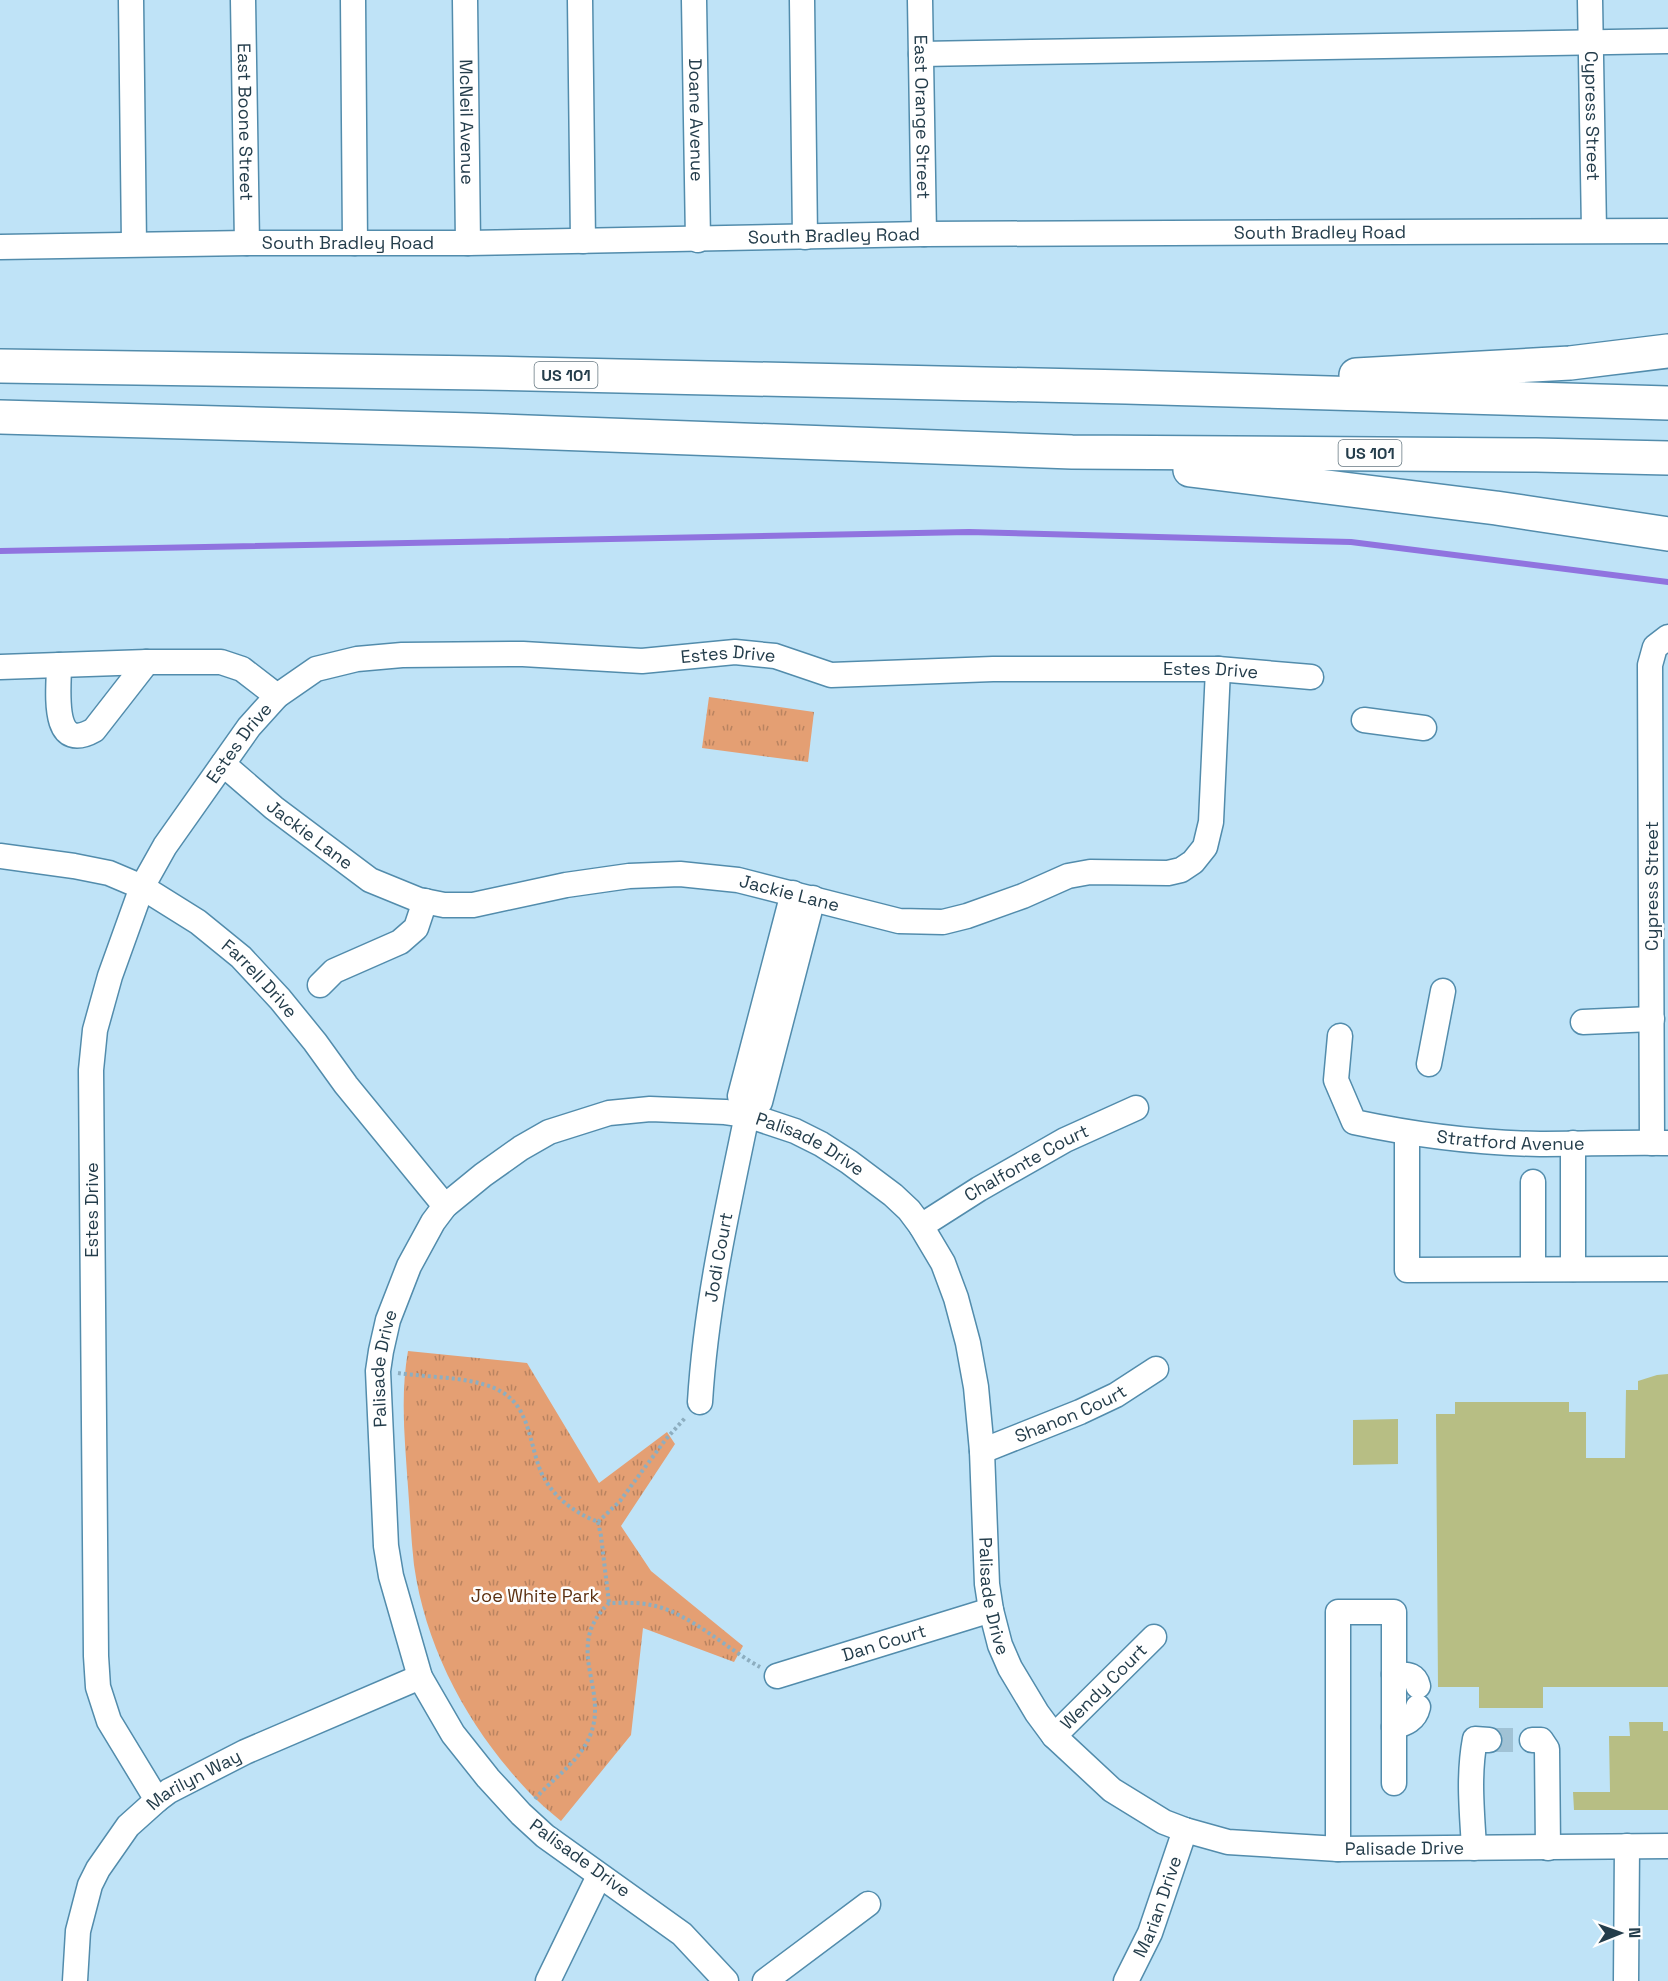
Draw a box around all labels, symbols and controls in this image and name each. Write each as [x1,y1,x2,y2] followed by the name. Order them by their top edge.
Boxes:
[910,35,935,199] street label: East Orange Street
[233,43,258,201] street label: East Boone Street
[1580,51,1605,181] street label: Cypress Street
[684,58,709,182] street label: Doane Avenue
[455,59,479,185] street label: McNeil Avenue
[1234,220,1406,244] street label: South Bradley Road
[748,222,920,248] street label: South Bradley Road
[262,231,434,254] street label: South Bradley Road
[534,362,598,388] road number: US 101
[1338,440,1402,466] road number: US 101
[679,640,777,668] street label: Estes Drive
[1163,657,1259,683] street label: Estes Drive
[201,697,277,788] street label: Estes Drive
[262,795,358,874] street label: Jackie Lane
[1640,821,1663,951] street label: Cypress Street
[737,869,842,916] street label: Jackie Lane
[217,934,303,1022] street label: Farrell Drive
[753,1107,869,1181] street label: Palisade Drive
[960,1119,1092,1206] street label: Chalfonte Court
[1435,1124,1585,1155] street label: Stratford Avenue
[80,1162,103,1258] street label: Estes Drive
[699,1210,738,1304] street label: Jodi Court
[366,1306,402,1428] street label: Palisade Drive
[1011,1379,1131,1448] street label: Shanon Court
[974,1537,1015,1659] street label: Palisade Drive
[471,1584,599,1607] park label: Joe White Park
[839,1619,929,1666] street label: Dan Court
[1055,1638,1152,1734] street label: Wendy Court
[141,1744,245,1815] street label: Marilyn Way
[525,1813,635,1902] street label: Palisade Drive
[1345,1836,1464,1860] street label: Palisade Drive
[1128,1853,1186,1961] street label: Marian Drive
[1590,1903,1650,1963] north arrow
[1624,1927,1645,1938] text: N

